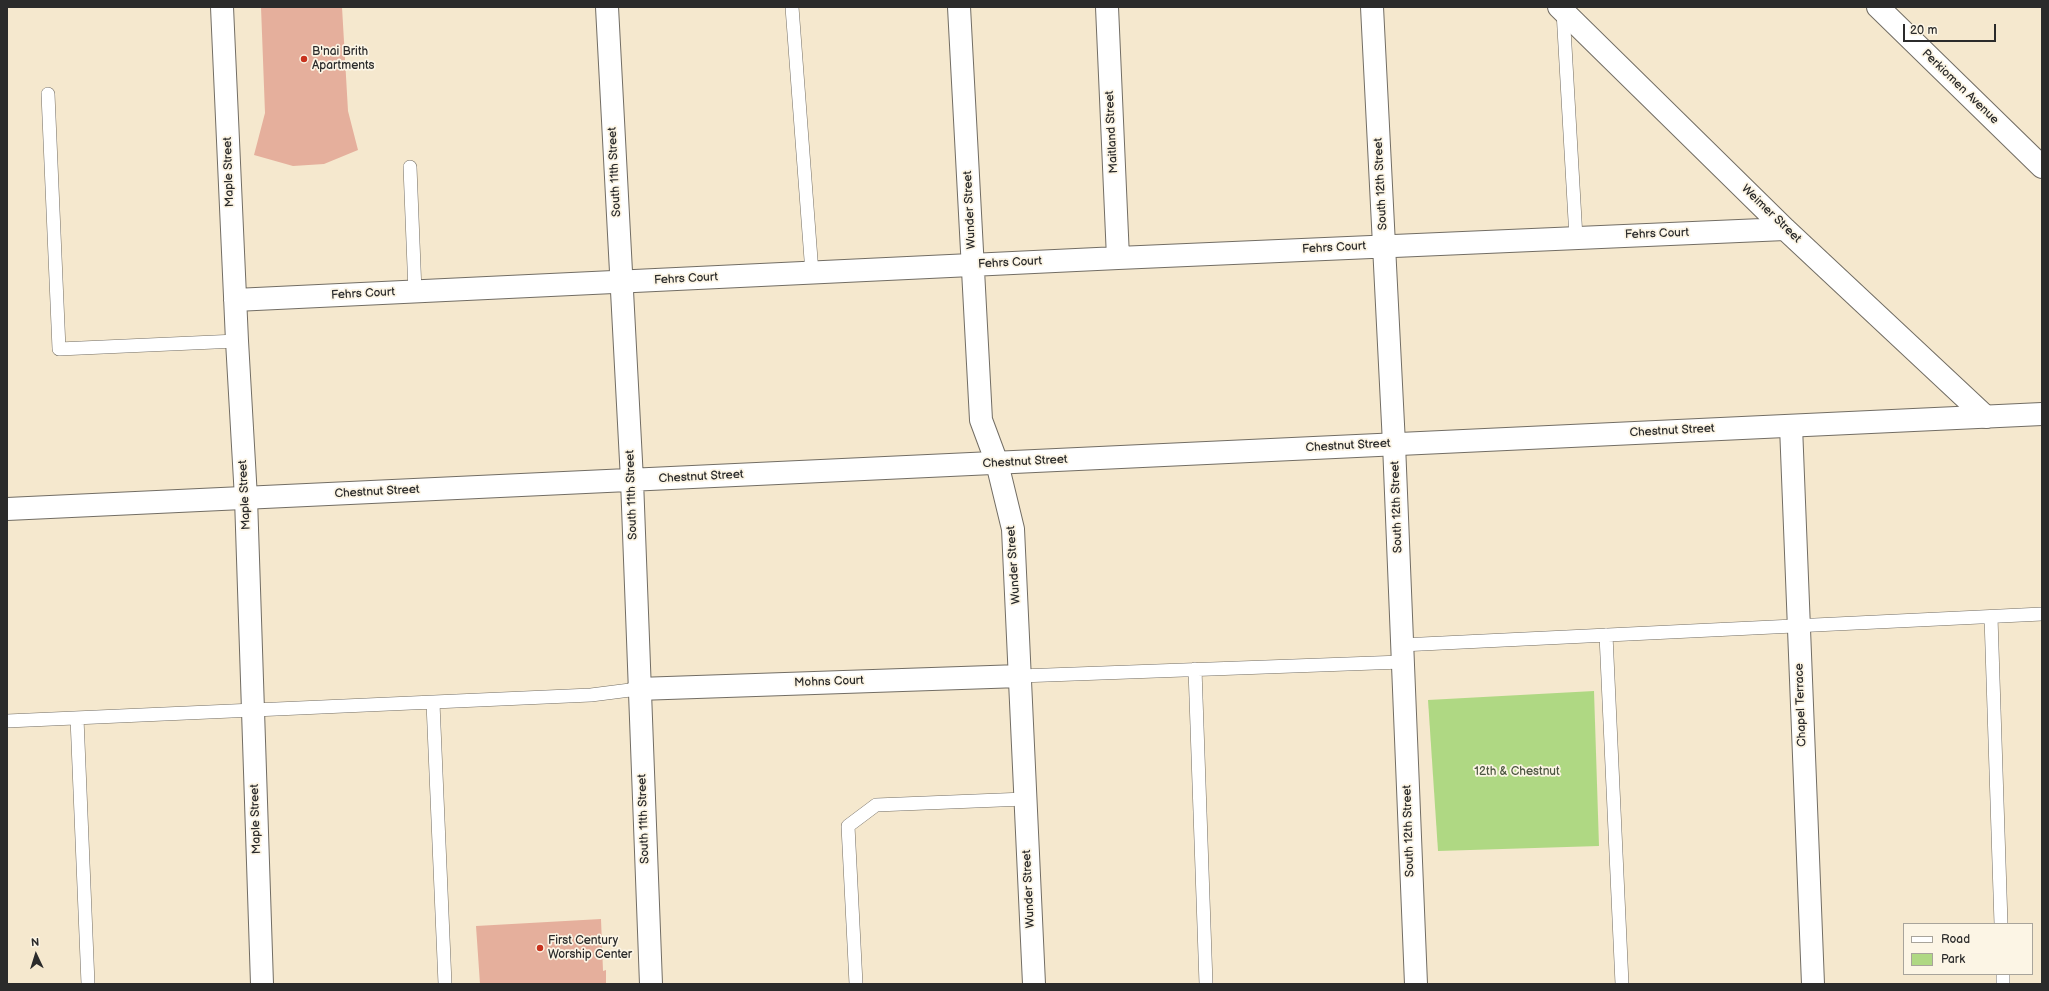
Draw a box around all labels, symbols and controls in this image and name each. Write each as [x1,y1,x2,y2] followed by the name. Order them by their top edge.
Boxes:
[1905,16,1998,42] scale bar
[1910,23,1937,38] text: 20 m
[312,45,375,73] place label: B'nai Brith Apartments
[1919,47,2001,127] street label: Perkiomen Avenue
[299,54,309,64] marker: B'nai Brith Apartments
[1103,90,1121,174] street label: Maitland Street
[605,127,625,217] street label: South 11th Street
[221,137,237,207] street label: Maple Street
[1371,137,1391,231] street label: South 12th Street
[961,170,979,250] street label: Wunder Street
[1738,182,1804,246] street label: Weimer Street
[1625,226,1689,242] street label: Fehrs Court
[1302,239,1366,257] street label: Fehrs Court
[978,254,1042,272] street label: Fehrs Court
[654,270,718,288] street label: Fehrs Court
[331,285,395,303] street label: Fehrs Court
[1629,422,1715,440] street label: Chestnut Street
[1305,437,1391,455] street label: Chestnut Street
[623,450,641,540] street label: South 11th Street
[982,453,1068,471] street label: Chestnut Street
[236,460,254,530] street label: Maple Street
[1388,461,1406,553] street label: South 12th Street
[658,468,744,486] street label: Chestnut Street
[334,483,420,501] street label: Chestnut Street
[1004,525,1024,605] street label: Wunder Street
[1792,663,1810,747] street label: Chapel Terrace
[794,674,864,690] street label: Mohns Court
[1474,765,1560,779] park label: 12th & Chestnut
[635,774,653,864] street label: South 11th Street
[248,784,264,854] street label: Maple Street
[1400,785,1418,877] street label: South 12th Street
[1020,849,1038,929] street label: Wunder Street
[1903,923,2033,975] legend
[1941,932,1970,947] text: Road
[548,934,632,962] place label: First Century Worship Center
[16,935,56,975] north arrow
[31,936,40,949] text: N
[535,943,545,953] marker: First Century Worship Center
[1941,952,1965,967] text: Park

